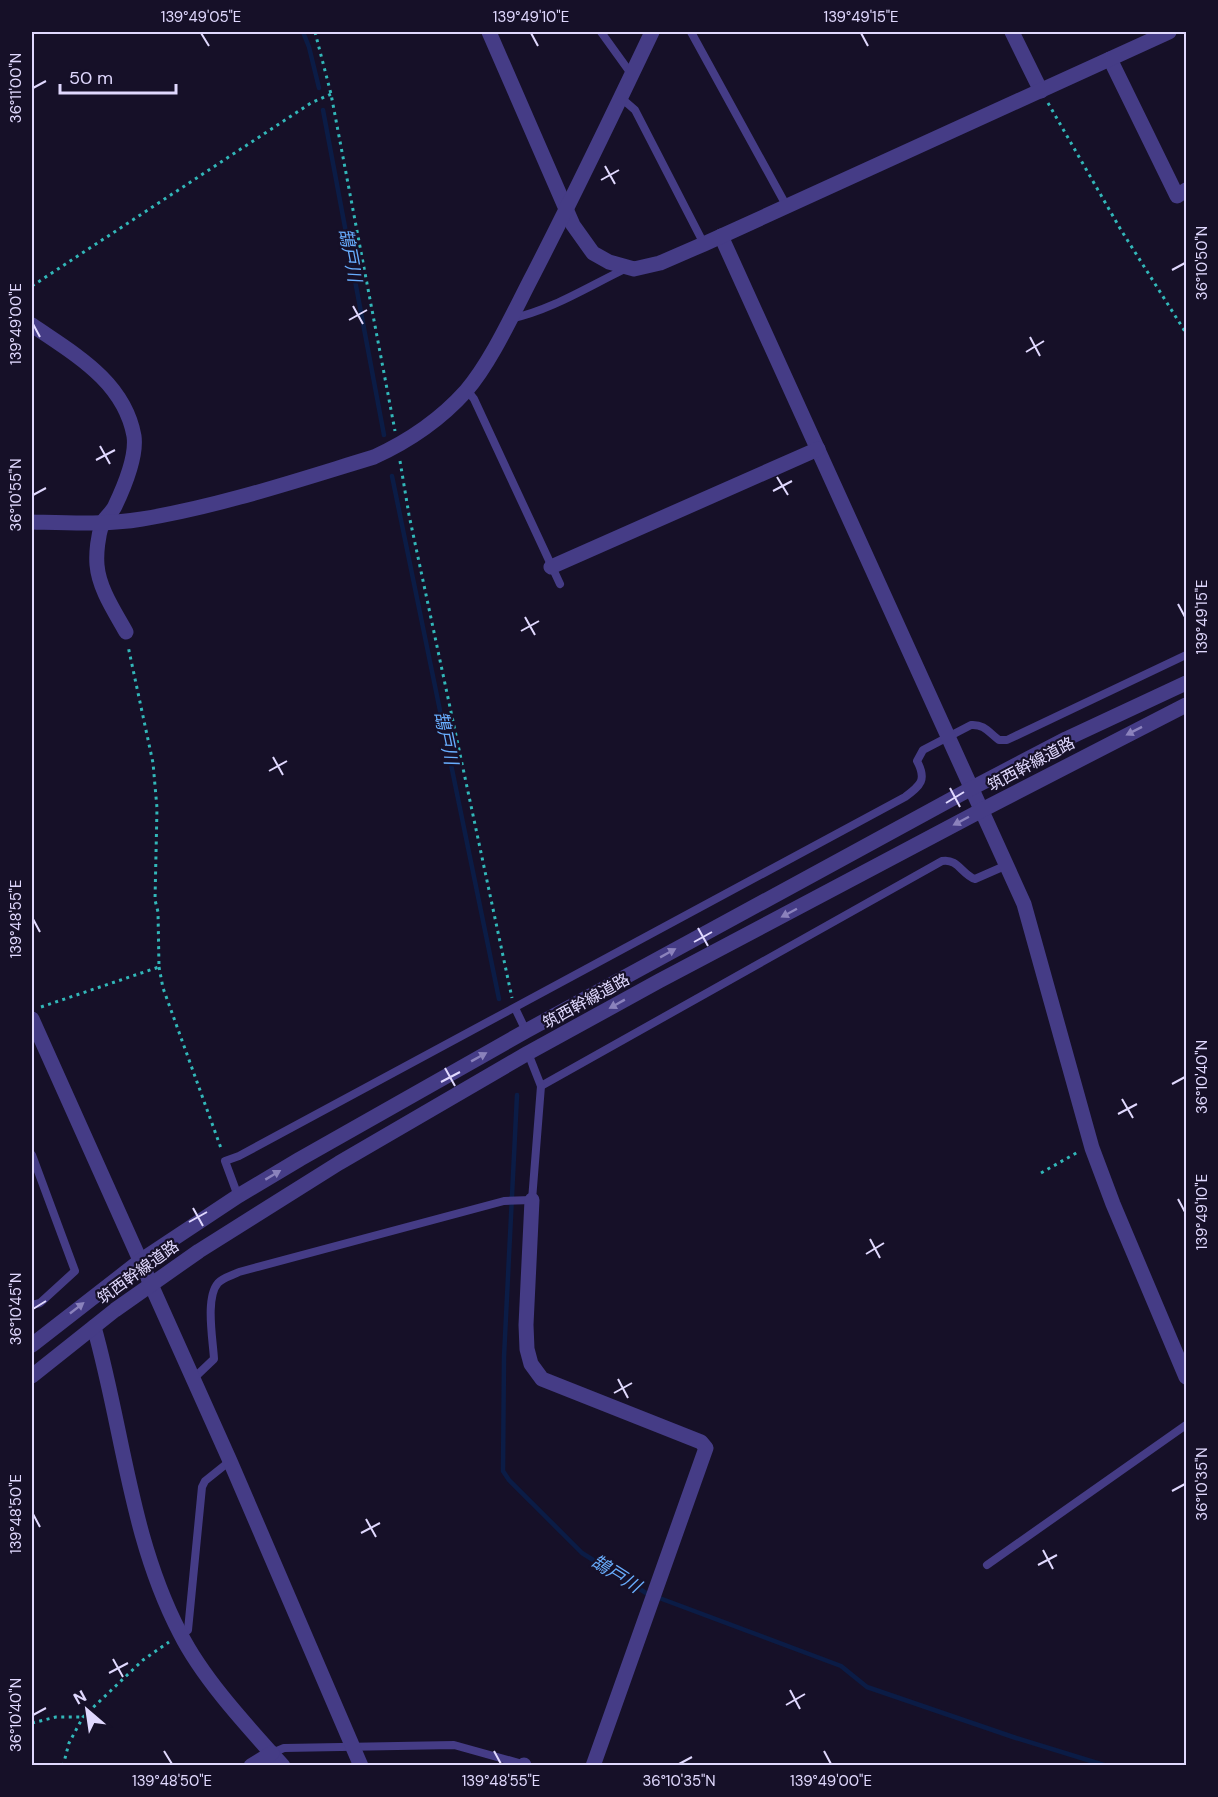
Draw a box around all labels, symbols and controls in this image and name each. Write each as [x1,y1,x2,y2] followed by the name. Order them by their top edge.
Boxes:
[161,7,241,27] text: 139°49'05"E
[493,7,569,27] text: 139°49'10"E
[823,7,899,27] text: 139°49'15"E
[6,53,26,123] text: 36°11'00"N
[60,57,176,95] scale bar
[69,66,113,90] text: 50 m
[333,226,367,286] water label: 鵠戸川
[1192,226,1212,300] text: 36°10'50"N
[6,283,26,365] text: 139°49'00"E
[6,458,26,532] text: 36°10'55"N
[1192,579,1212,655] text: 139°49'15"E
[429,709,464,769] water label: 鵠戸川
[1125,726,1142,736] one-way arrow
[984,732,1078,796] street label: 筑西幹線道路
[953,817,970,826] one-way arrow
[6,880,26,958] text: 139°48'55"E
[780,908,797,918] one-way arrow
[660,948,677,958] one-way arrow
[539,969,633,1033] street label: 筑西幹線道路
[608,999,625,1009] one-way arrow
[1192,1040,1212,1114] text: 36°10'40"N
[471,1052,487,1063] one-way arrow
[265,1169,281,1180] one-way arrow
[1192,1174,1212,1250] text: 139°49'10"E
[93,1235,183,1309] street label: 筑西幹線道路
[6,1273,26,1345] text: 36°10'45"N
[70,1303,85,1315] one-way arrow
[1192,1447,1212,1521] text: 36°10'35"N
[6,1474,26,1554] text: 139°48'50"E
[587,1550,647,1600] water label: 鵠戸川
[6,1678,26,1752] text: 36°10'40"N
[57,1680,117,1740] north arrow
[70,1685,90,1709] text: N
[132,1771,212,1791] text: 139°48'50"E
[462,1771,540,1791] text: 139°48'55"E
[642,1771,716,1791] text: 36°10'35"N
[790,1771,872,1791] text: 139°49'00"E

